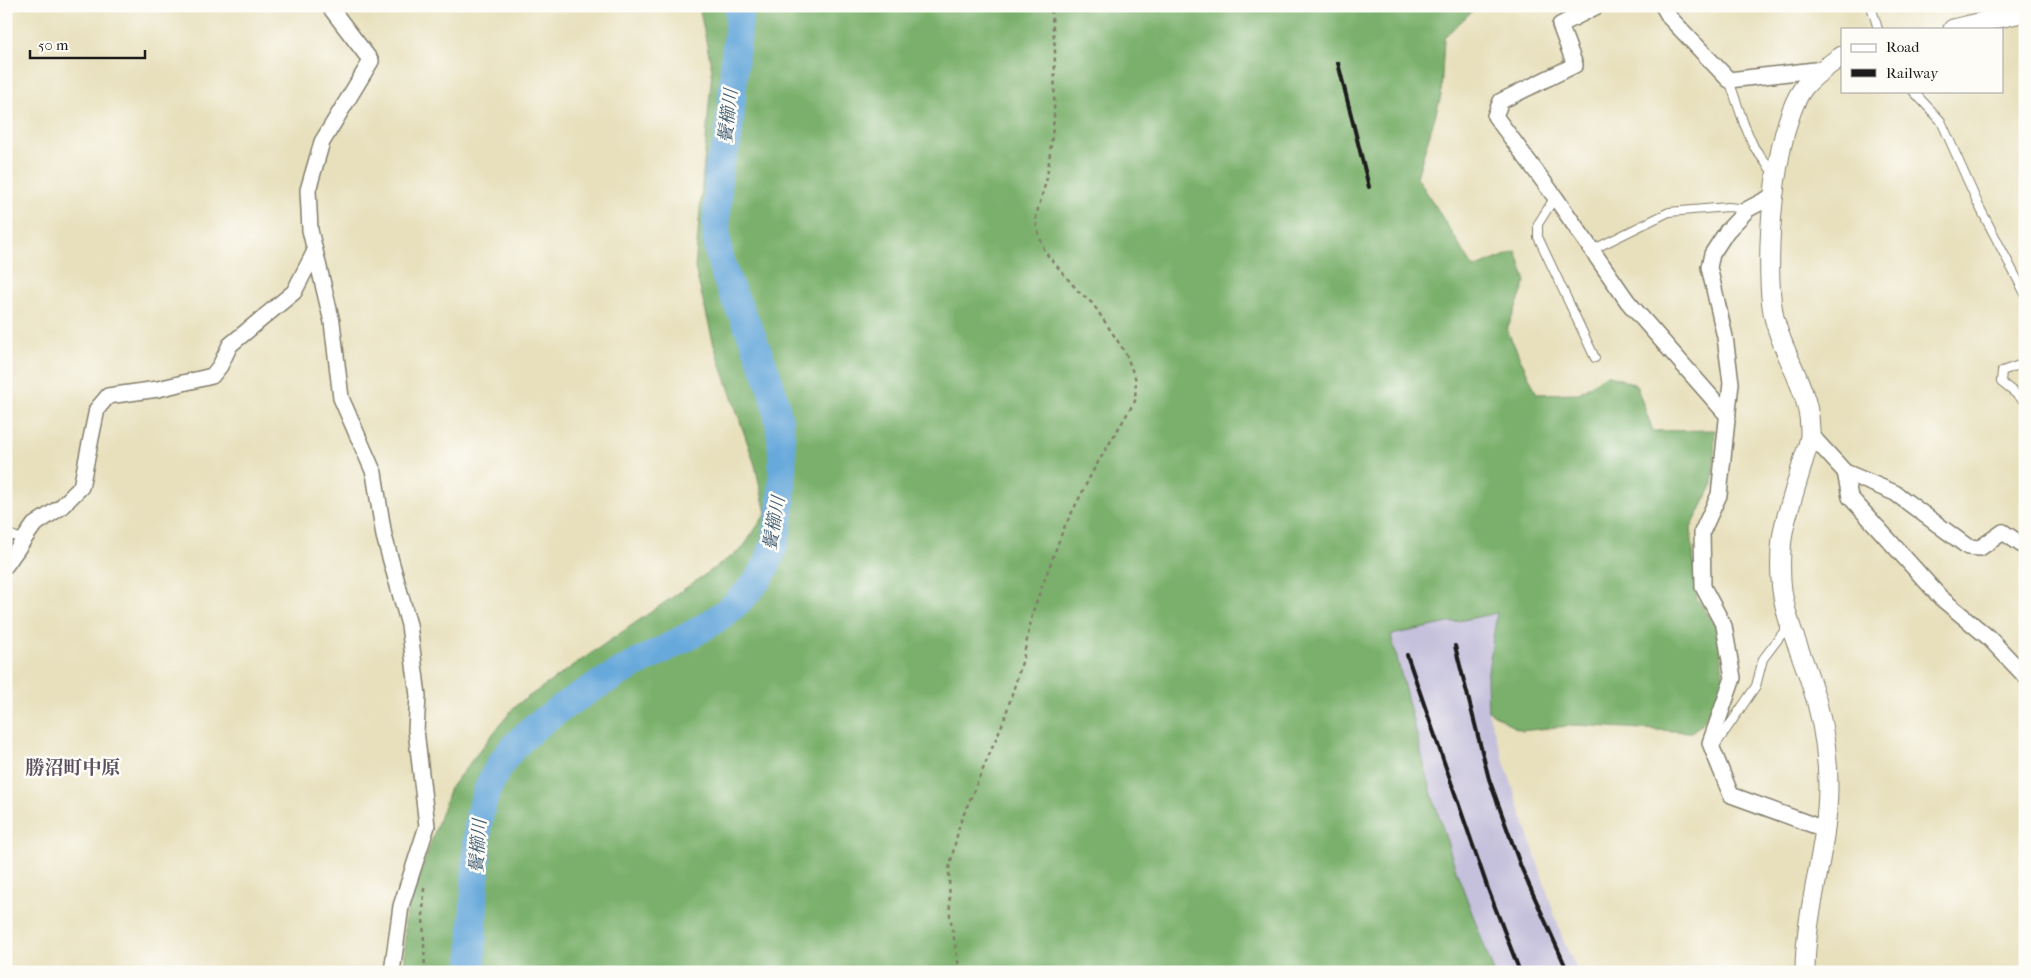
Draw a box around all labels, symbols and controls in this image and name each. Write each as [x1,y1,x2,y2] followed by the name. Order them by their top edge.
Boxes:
[30,28,145,60] scale bar
[1841,28,2004,92] legend
[38,36,69,54] text: 50 m
[1886,38,1920,56] text: Road
[1886,64,1939,82] text: Railway
[715,86,742,144] water label: 鬢櫛川
[759,493,790,551] water label: 鬢櫛川
[25,757,121,779] district label: 勝沼町中原
[466,816,491,874] water label: 鬢櫛川

